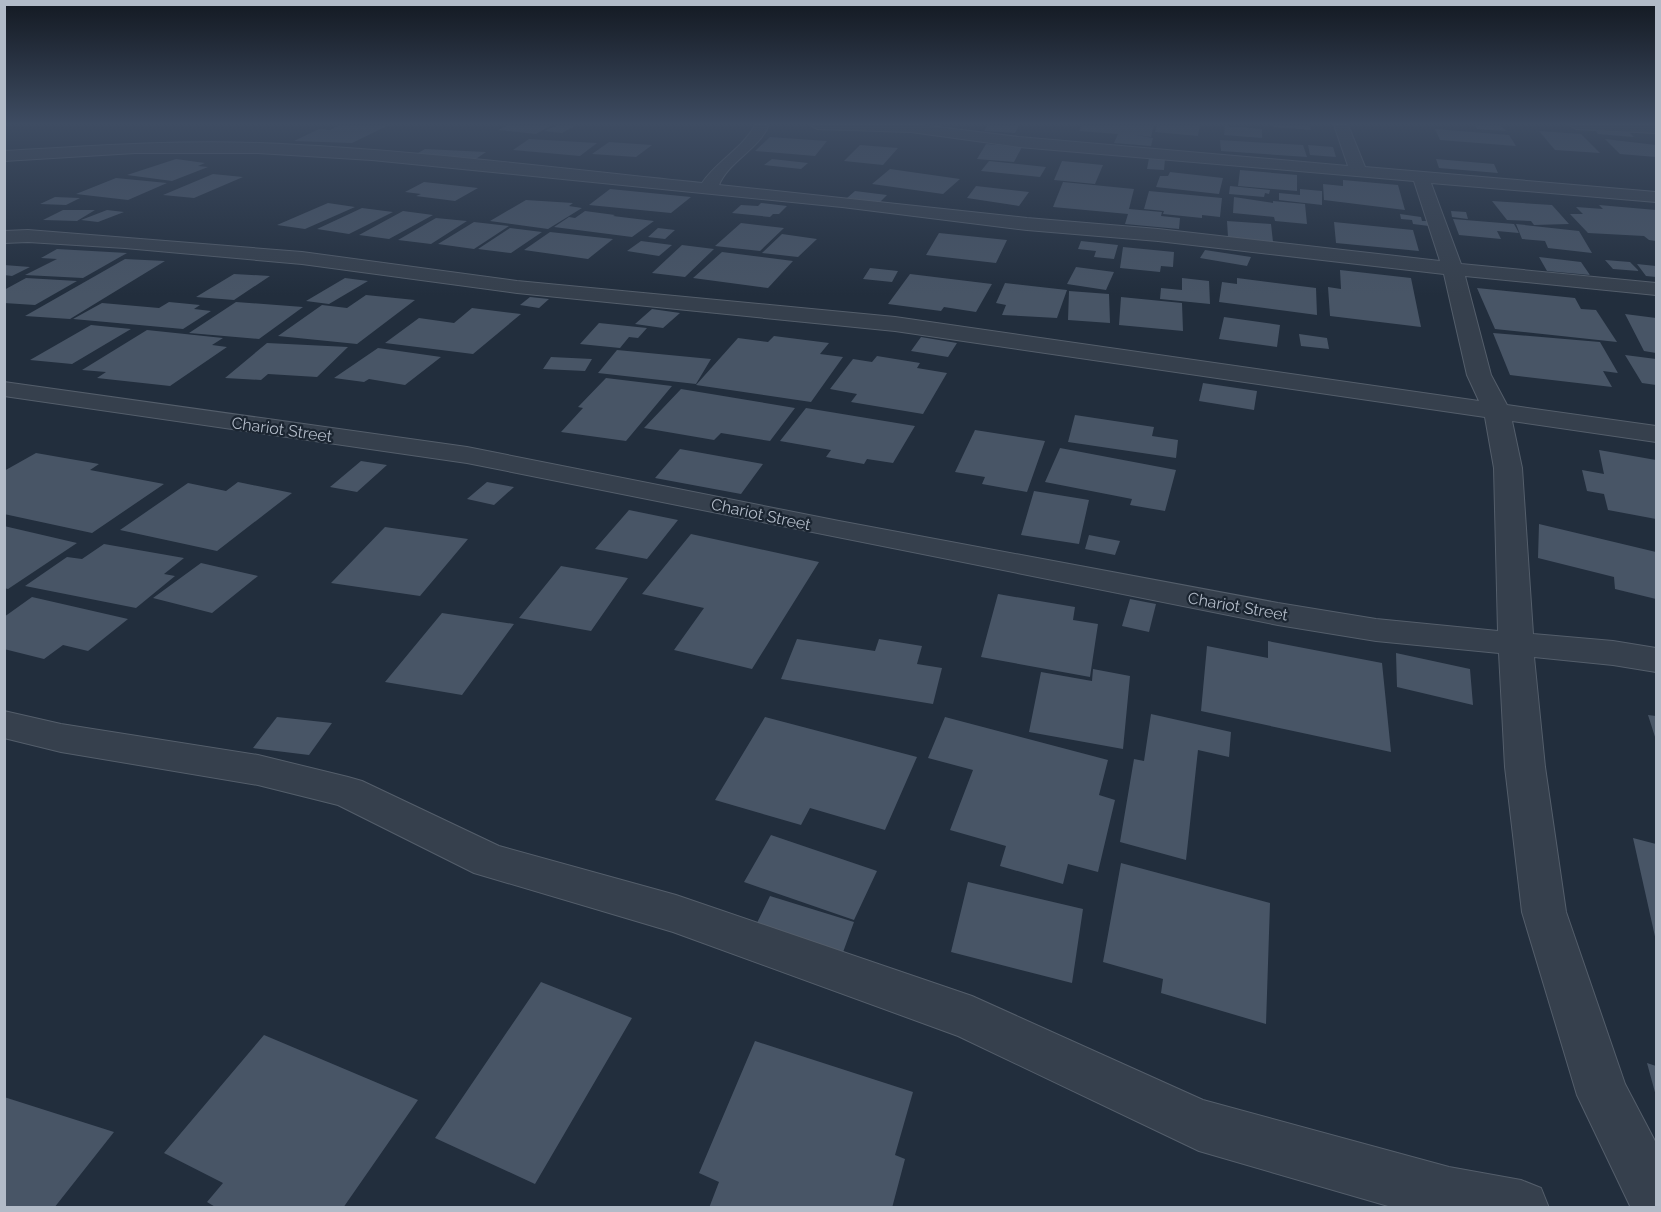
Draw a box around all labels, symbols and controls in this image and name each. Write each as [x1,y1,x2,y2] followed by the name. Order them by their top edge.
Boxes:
[230,413,334,446] street label: Chariot Street
[709,495,813,534] street label: Chariot Street
[1186,588,1290,625] street label: Chariot Street

